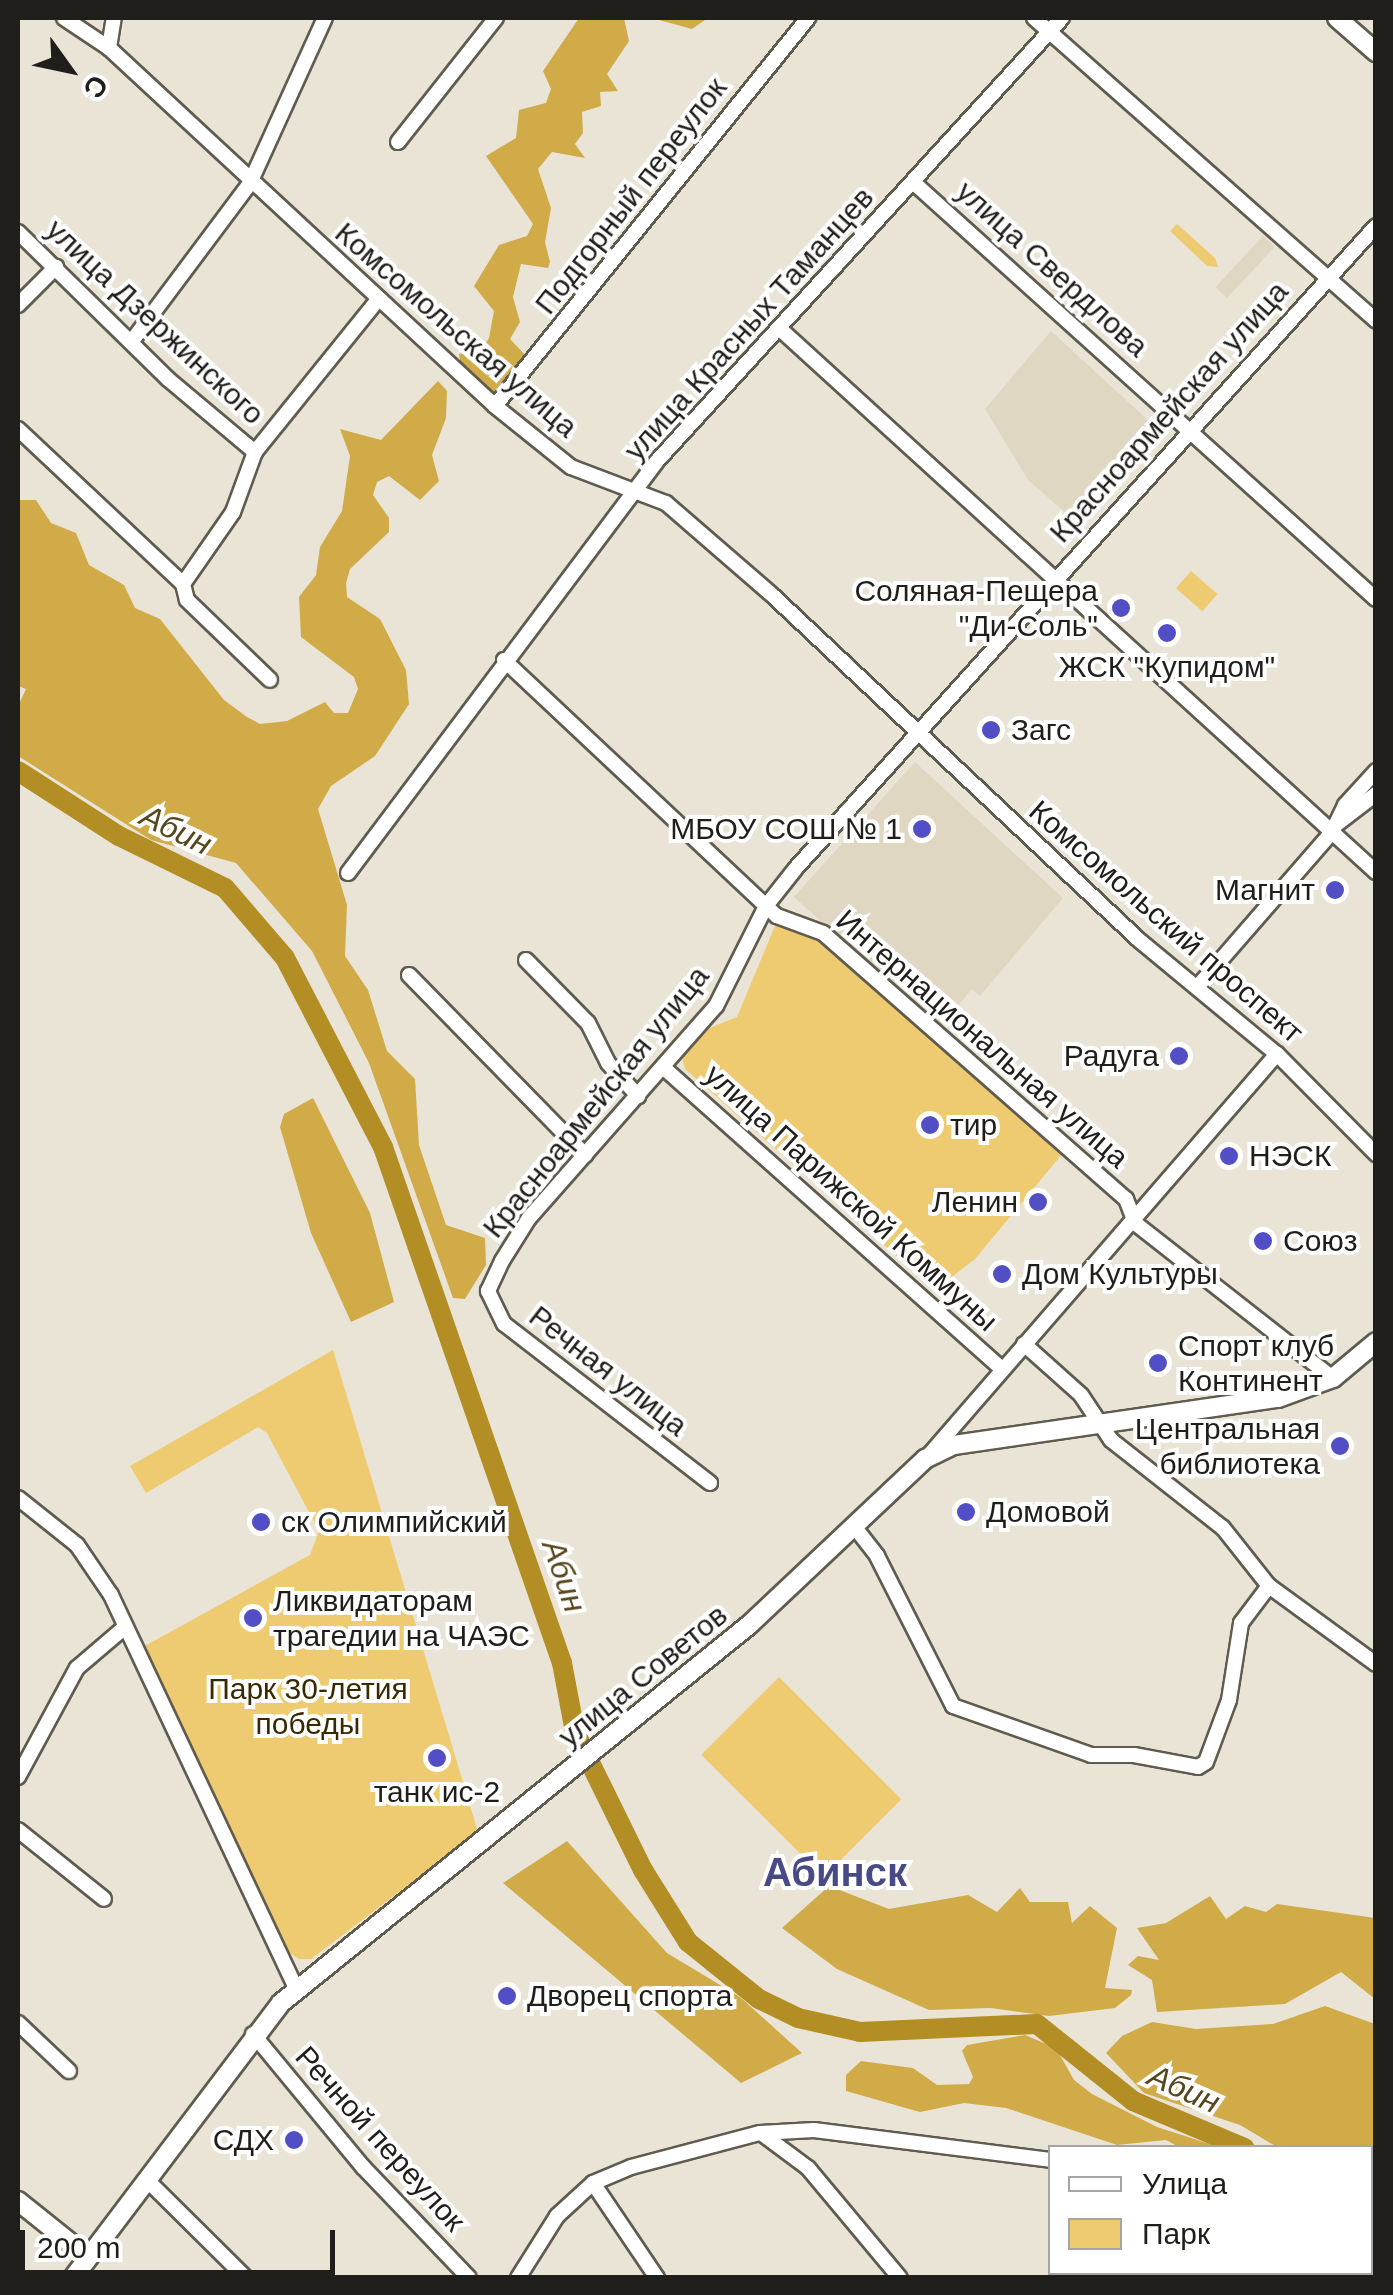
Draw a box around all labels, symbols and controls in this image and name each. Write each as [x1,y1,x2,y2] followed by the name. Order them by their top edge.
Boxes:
[20,20,120,120] north arrow
[77,70,114,104] text: С
[528,71,734,321] street label: Подгорный переулок
[949,174,1155,364] street label: улица Свердлова
[617,180,881,468] street label: улица Красных Таманцев
[39,212,271,432] street label: улица Дзержинского
[328,215,584,445] street label: Комсомольская улица
[1042,274,1296,550] street label: Красноармейская улица
[854,573,1098,644] place label: Соляная-Пещера "Ди-Соль"
[1108,595,1134,621] marker: Соляная-Пещера "Ди-Соль"
[1156,622,1178,644] marker: ЖСК "Купидом"
[1059,649,1275,685] place label: ЖСК "Купидом"
[1011,712,1071,748] place label: Загс
[980,719,1002,741] marker: Загс
[1022,793,1310,1051] street label: Комсомольский проспект
[134,796,218,864] water label: Абин
[670,811,902,847] place label: МБОУ СОШ № 1
[911,818,933,840] marker: МБОУ СОШ № 1
[1215,872,1315,908] place label: Магнит
[1324,879,1346,901] marker: Магнит
[829,902,1135,1176] street label: Интернациональная улица
[475,959,717,1245] street label: Красноармейская улица
[1064,1038,1159,1074] place label: Радуга
[1168,1045,1190,1067] marker: Радуга
[697,1057,1005,1339] street label: улица Парижской Коммуны
[950,1107,997,1143] place label: тир
[919,1114,941,1136] marker: тир
[1249,1138,1331,1174] place label: НЭСК
[1218,1145,1240,1167] marker: НЭСК
[932,1184,1018,1220] place label: Ленин
[1027,1191,1049,1213] marker: Ленин
[1283,1223,1358,1259] place label: Союз
[1252,1230,1274,1252] marker: Союз
[1022,1256,1218,1292] place label: Дом Культуры
[991,1263,1013,1285] marker: Дом Культуры
[522,1298,694,1444] street label: Речная улица
[1178,1328,1334,1398] place label: Спорт клуб Континент
[1147,1352,1169,1374] marker: Спорт клуб Континент
[1135,1411,1320,1482] place label: Центральная библиотека
[1329,1435,1351,1457] marker: Центральная библиотека
[986,1494,1110,1530] place label: Домовой
[955,1501,977,1523] marker: Домовой
[281,1504,507,1540] place label: ск Олимпийский
[250,1511,272,1533] marker: ск Олимпийский
[534,1535,594,1617] water label: Абин
[273,1583,530,1654] place label: Ликвидаторам трагедии на ЧАЭС
[551,1597,735,1755] street label: улица Советов
[242,1607,264,1629] marker: Ликвидаторам трагедии на ЧАЭС
[208,1671,408,1742] park label: Парк 30-летия победы
[426,1747,448,1769] marker: танк ис-2
[374,1774,500,1810] place label: танк ис-2
[763,1848,907,1896] district label: Абинск
[527,1978,733,2014] place label: Дворец спорта
[496,1985,518,2007] marker: Дворец спорта
[288,2039,472,2239] street label: Речной переулок
[1142,2056,1226,2122] water label: Абин
[213,2122,274,2158] place label: СДХ
[283,2129,305,2151] marker: СДХ
[1048,2145,1373,2275] legend
[1142,2167,1227,2200] text: Улица
[25,2210,340,2272] scale bar
[1142,2217,1210,2250] text: Парк
[37,2231,120,2264] text: 200 m

